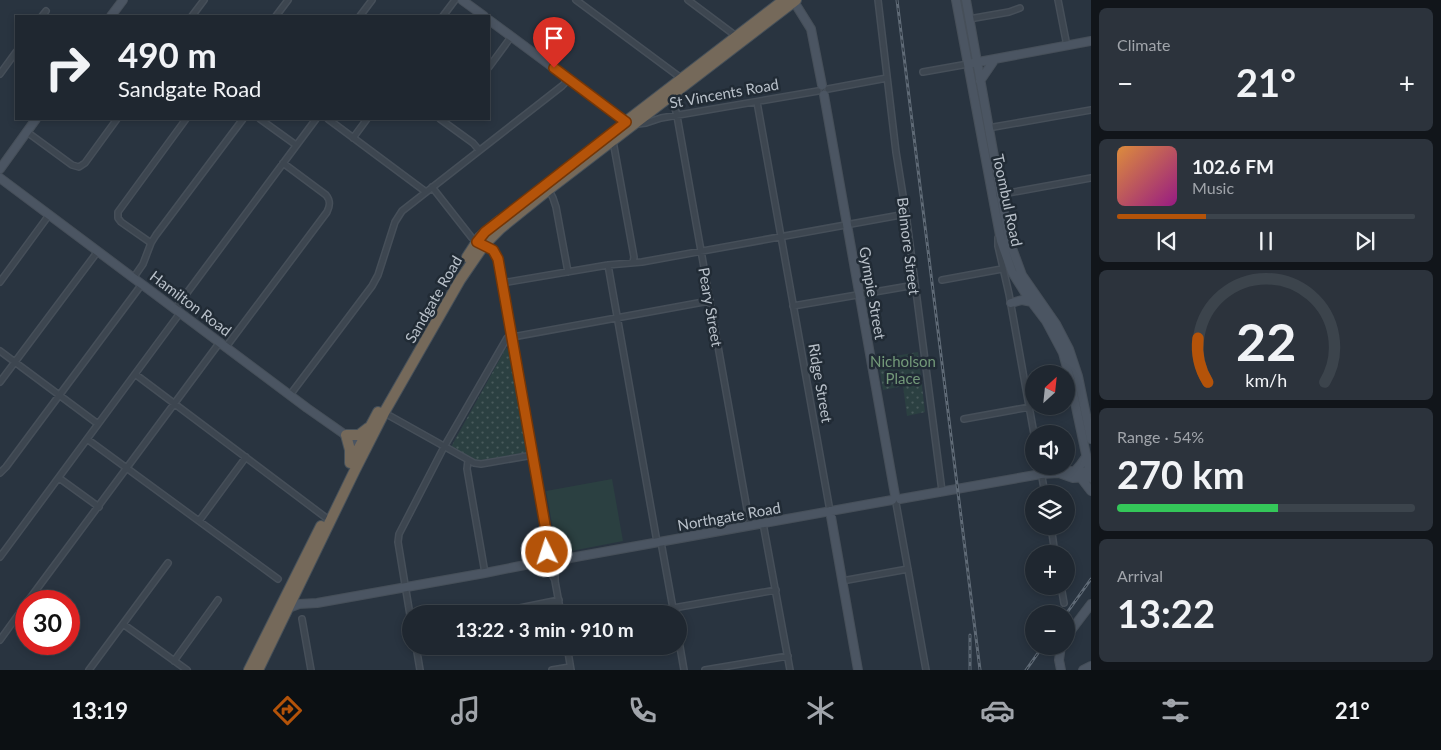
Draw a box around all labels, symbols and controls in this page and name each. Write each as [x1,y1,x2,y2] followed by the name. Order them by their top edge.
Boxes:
[533,17,575,68] pin
[540,24,568,52] icon: arrive
[118,33,217,75] text: 490 m
[35,35,100,100] icon: right
[1117,35,1170,54] text: Climate
[1236,59,1296,105] text: 21°
[1117,66,1133,100] text: −
[1399,66,1415,100] text: +
[118,75,261,102] text: Sandgate Road
[668,75,780,111] street label: St Vincents Road
[989,152,1027,248] street label: Toombul Road
[1192,155,1274,178] text: 102.6 FM
[1192,178,1234,197] text: Music
[894,196,924,296] street label: Belmore Street
[1153,227,1181,255] icon: previous
[1252,227,1280,255] icon: pause
[1351,227,1379,255] icon: next
[856,245,890,341] street label: Gympie Street
[401,252,465,346] street label: Sandgate Road
[147,266,235,340] street label: Hamilton Road
[695,266,727,349] street label: Peary Street
[1236,310,1296,372] text: 22
[805,342,837,425] street label: Ridge Street
[870,352,936,387] park label: Nicholson Place
[1025,365,1075,415] north arrow
[1025,365,1075,655] map controls
[1245,369,1287,391] text: km/h
[1025,425,1075,475] button: sound
[1117,427,1204,446] text: Range · 54%
[1117,451,1245,497] text: 270 km
[1025,485,1075,535] button: layers
[676,498,782,534] street label: Northgate Road
[520,525,572,577] position arrow
[1025,545,1075,595] button: +
[1117,566,1163,585] text: Arrival
[15,590,80,655] speed limit sign: 30
[1117,590,1215,636] text: 13:22
[1025,605,1075,655] button: −
[455,618,634,641] text: 13:22 · 3 min · 910 m
[270,693,305,728] icon: directions
[448,693,483,728] icon: music
[625,693,660,728] icon: phone
[803,693,838,728] icon: climate
[980,693,1015,728] icon: car
[1158,693,1193,728] icon: filters
[71,697,128,724] text: 13:19
[1335,697,1370,724] text: 21°

